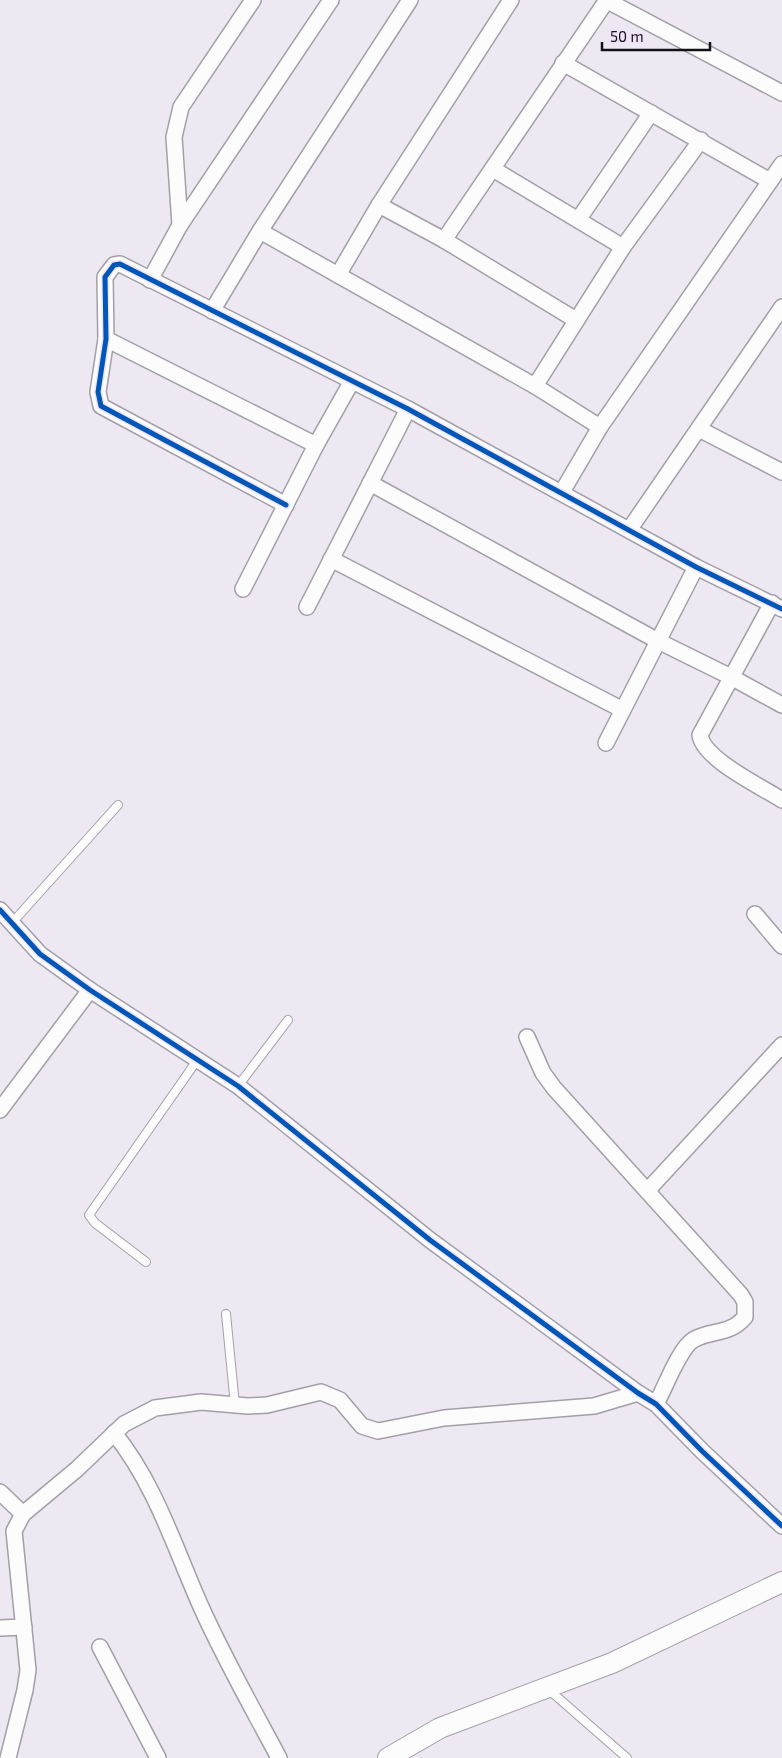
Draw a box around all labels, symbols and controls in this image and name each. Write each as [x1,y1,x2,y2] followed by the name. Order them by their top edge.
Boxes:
[602,20,710,52] scale bar
[610,27,644,45] text: 50 m

